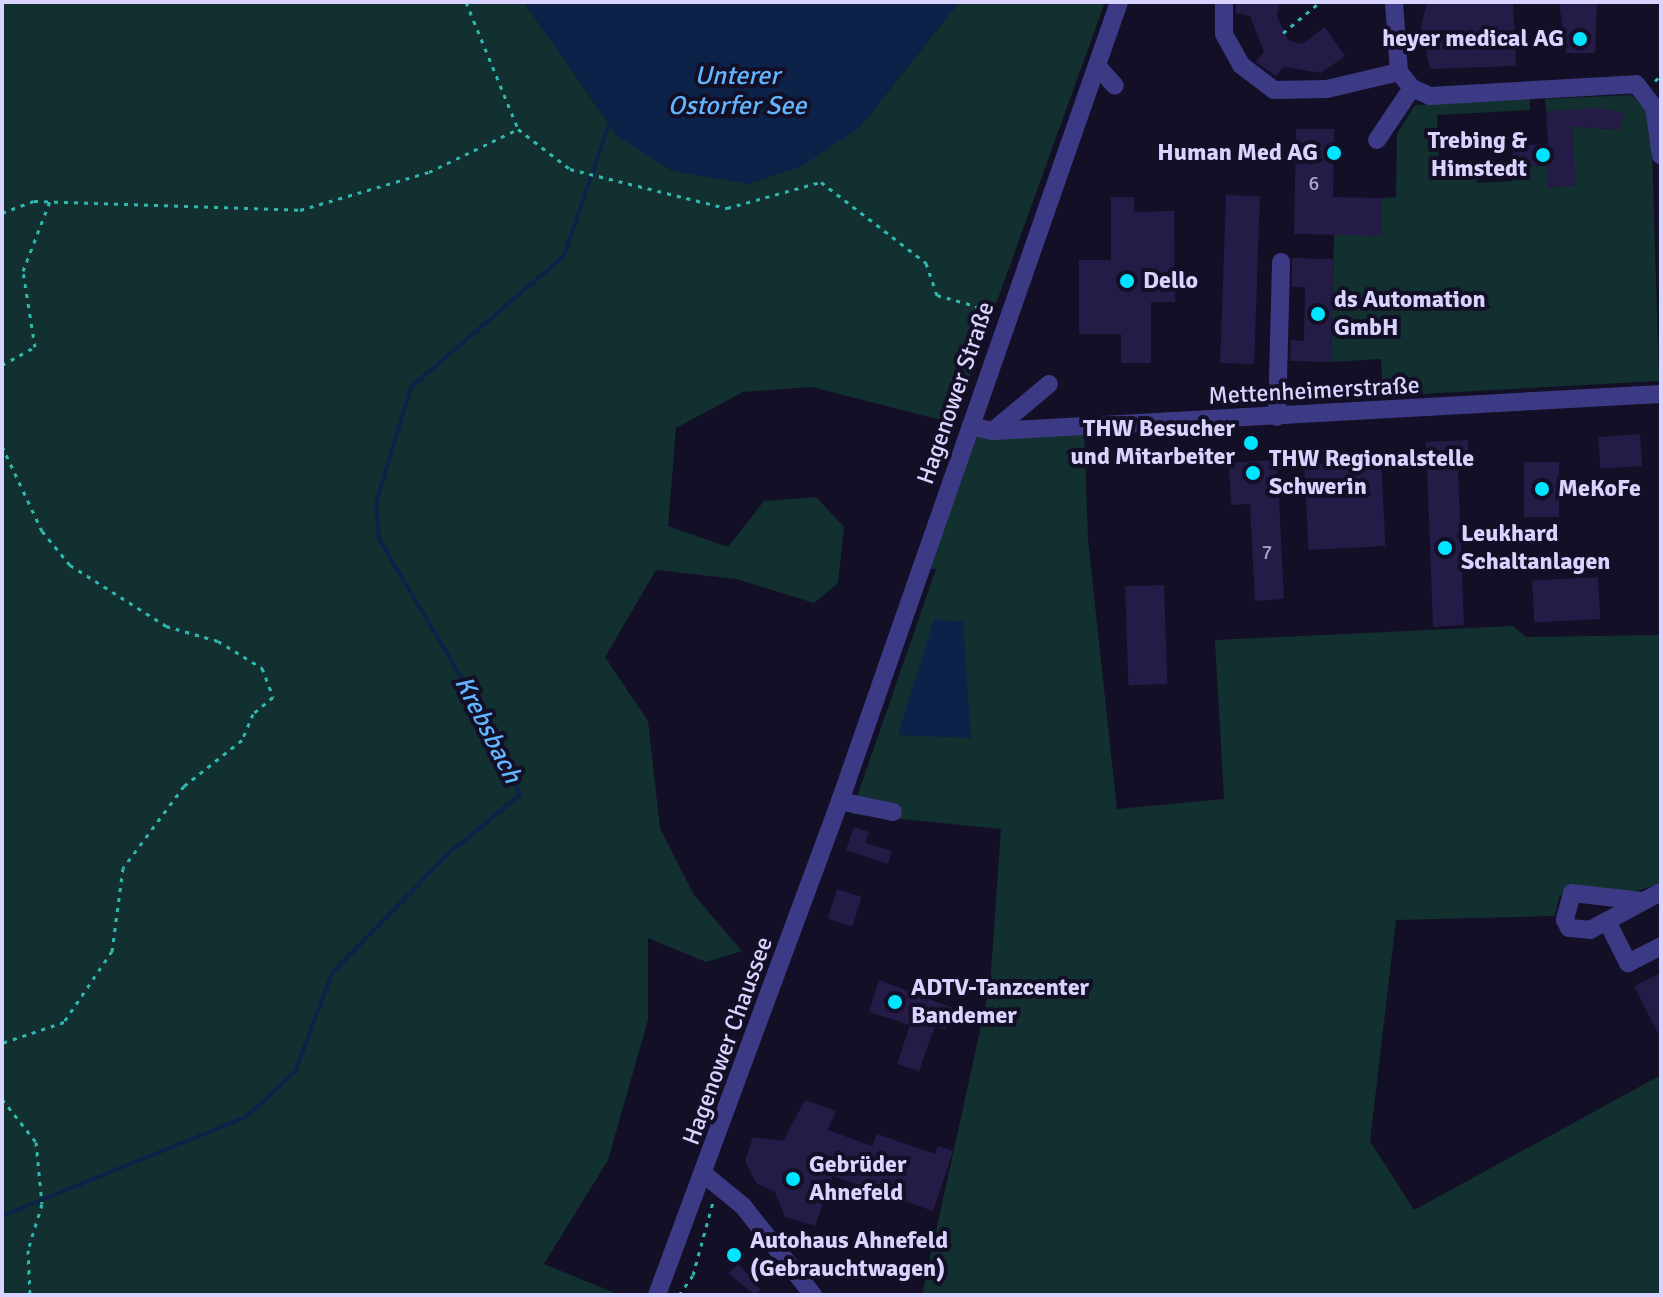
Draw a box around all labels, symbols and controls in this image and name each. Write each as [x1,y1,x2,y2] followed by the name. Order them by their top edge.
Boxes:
[1382,25,1564,53] place label: heyer medical AG
[1571,30,1589,48] marker: heyer medical AG
[668,61,806,122] water label: Unterer Ostorfer See
[1428,127,1527,183] place label: Trebing & Himstedt
[1157,139,1318,167] place label: Human Med AG
[1325,144,1343,162] marker: Human Med AG
[1534,146,1552,164] marker: Trebing & Himstedt
[1309,171,1319,195] house number: 6
[1143,267,1198,295] place label: Dello
[1118,272,1136,290] marker: Dello
[1334,286,1486,342] place label: ds Automation GmbH
[911,298,1001,488] street label: Hagenower Straße
[1309,305,1327,323] marker: ds Automation GmbH
[1208,371,1420,411] street label: Mettenheimerstraße
[1071,415,1235,471] place label: THW Besucher und Mitarbeiter
[1242,434,1260,452] marker: THW Besucher und Mitarbeiter
[1269,445,1474,501] place label: THW Regionalstelle Schwerin
[1244,464,1262,482] marker: THW Regionalstelle Schwerin
[1558,475,1641,503] place label: MeKoFe
[1533,480,1551,498] marker: MeKoFe
[1461,520,1610,576] place label: Leukhard Schaltanlagen
[1436,539,1454,557] marker: Leukhard Schaltanlagen
[1262,540,1272,564] house number: 7
[447,671,527,789] water label: Krebsbach
[677,933,779,1149] street label: Hagenower Chaussee
[911,974,1089,1030] place label: ADTV-Tanzcenter Bandemer
[886,993,904,1011] marker: ADTV-Tanzcenter Bandemer
[809,1151,907,1207] place label: Gebrüder Ahnefeld
[784,1170,802,1188] marker: Gebrüder Ahnefeld
[750,1227,948,1283] place label: Autohaus Ahnefeld (Gebrauchtwagen)
[725,1246,743,1264] marker: Autohaus Ahnefeld (Gebrauchtwagen)

